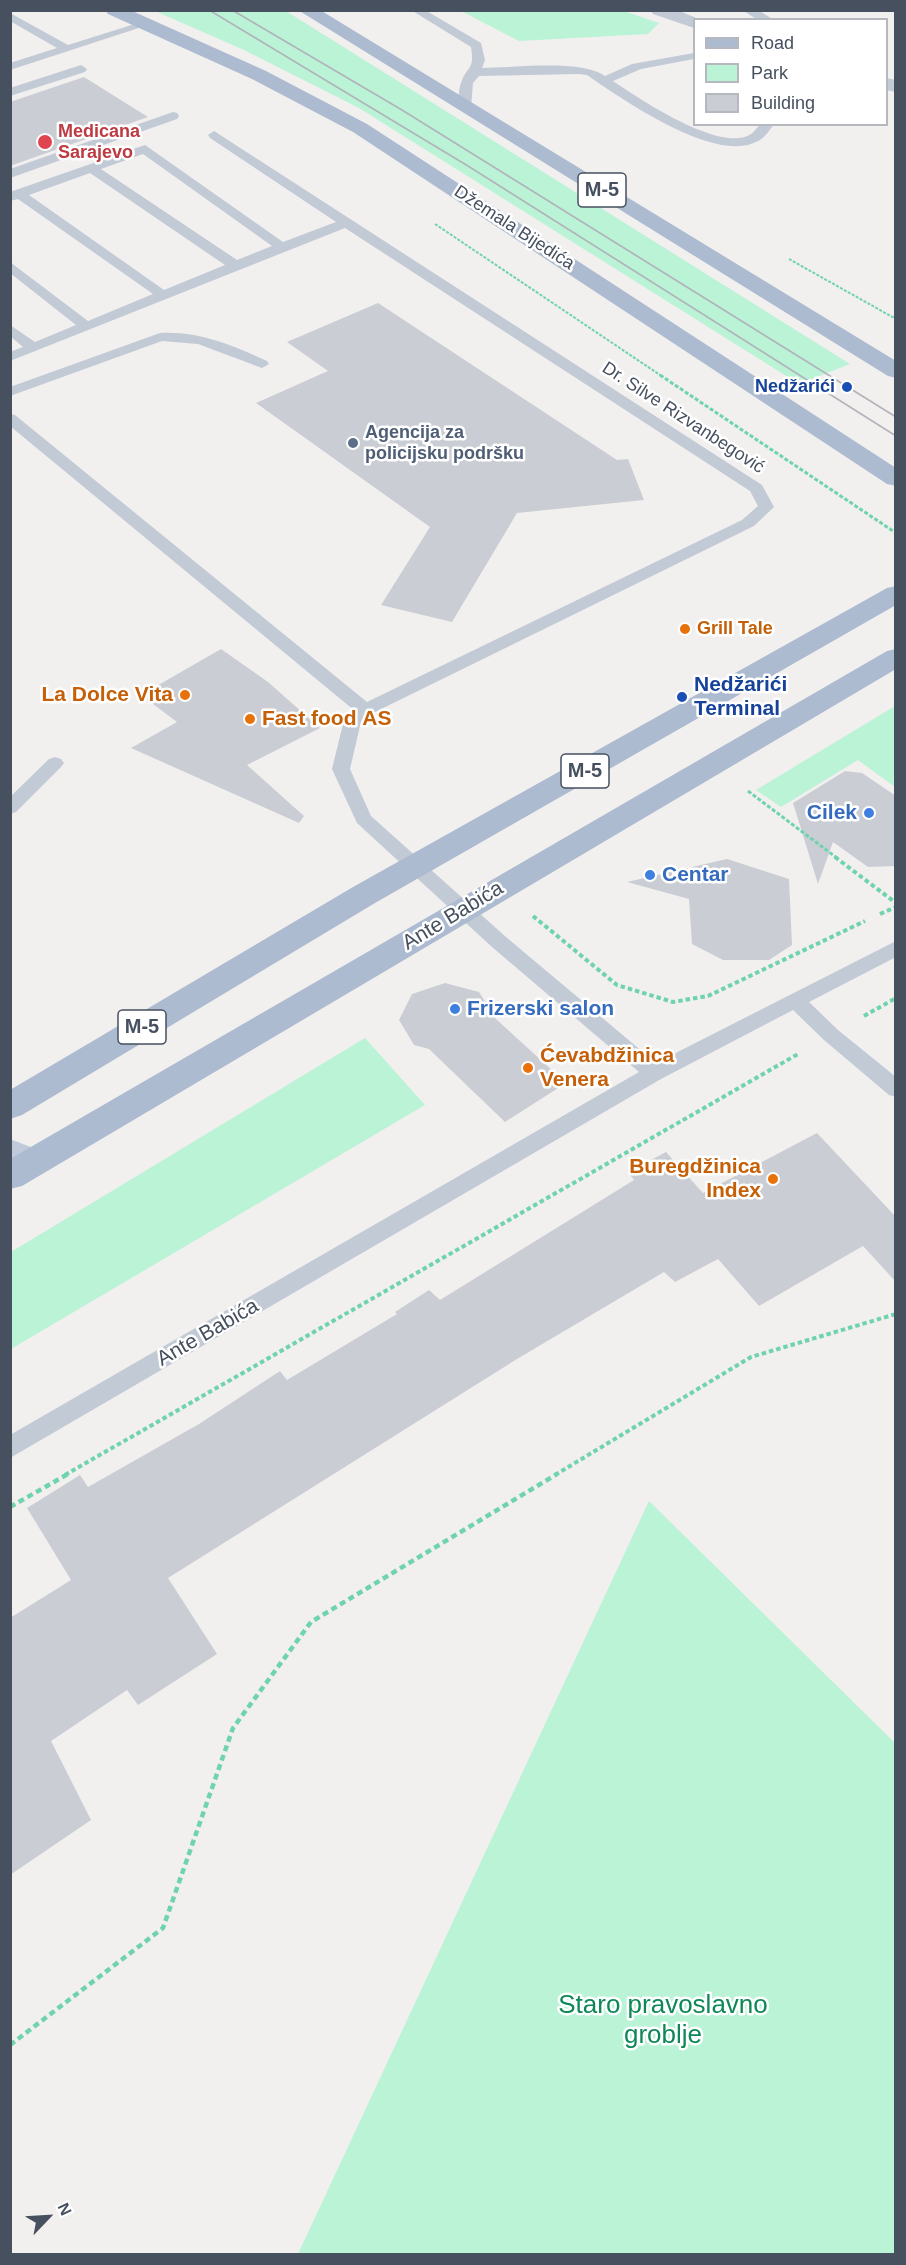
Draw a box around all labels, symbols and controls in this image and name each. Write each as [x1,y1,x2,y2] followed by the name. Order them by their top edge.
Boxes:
[693,18,888,126] legend
[751,33,794,53] text: Road
[751,63,788,83] text: Park
[751,93,815,113] text: Building
[58,121,140,164] place label: Medicana Sarajevo
[36,133,54,151] marker: Medicana Sarajevo
[578,173,626,207] road number: M-5
[450,181,578,275] street label: Džemala Bijedića
[598,357,768,479] street label: Dr. Silve Rizvanbegović
[755,376,835,398] place label: Nedžarići
[840,380,854,394] marker: Nedžarići
[365,422,524,464] place label: Agencija za policijsku podršku
[346,436,360,450] marker: Agencija za policijsku podršku
[697,618,773,640] place label: Grill Tale
[678,622,692,636] marker: Grill Tale
[694,672,787,722] place label: Nedžarići Terminal
[42,682,173,708] place label: La Dolce Vita
[178,688,192,702] marker: La Dolce Vita
[675,690,689,704] marker: Nedžarići Terminal
[262,706,391,732] place label: Fast food AS
[243,712,257,726] marker: Fast food AS
[561,754,609,788] road number: M-5
[807,800,857,826] place label: Cilek
[862,806,876,820] marker: Cilek
[662,862,729,888] place label: Centar
[643,868,657,882] marker: Centar
[398,876,508,956] street label: Ante Babića
[467,996,614,1022] place label: Frizerski salon
[448,1002,462,1016] marker: Frizerski salon
[118,1010,166,1044] road number: M-5
[540,1043,674,1093] place label: Ćevabdžinica Venera
[521,1061,535,1075] marker: Ćevabdžinica Venera
[629,1154,761,1204] place label: Buregdžinica Index
[766,1172,780,1186] marker: Buregdžinica Index
[153,1294,263,1372] street label: Ante Babića
[558,1990,768,2052] park label: Staro pravoslavno groblje
[18,2187,78,2247] north arrow
[55,2200,75,2218] text: N

